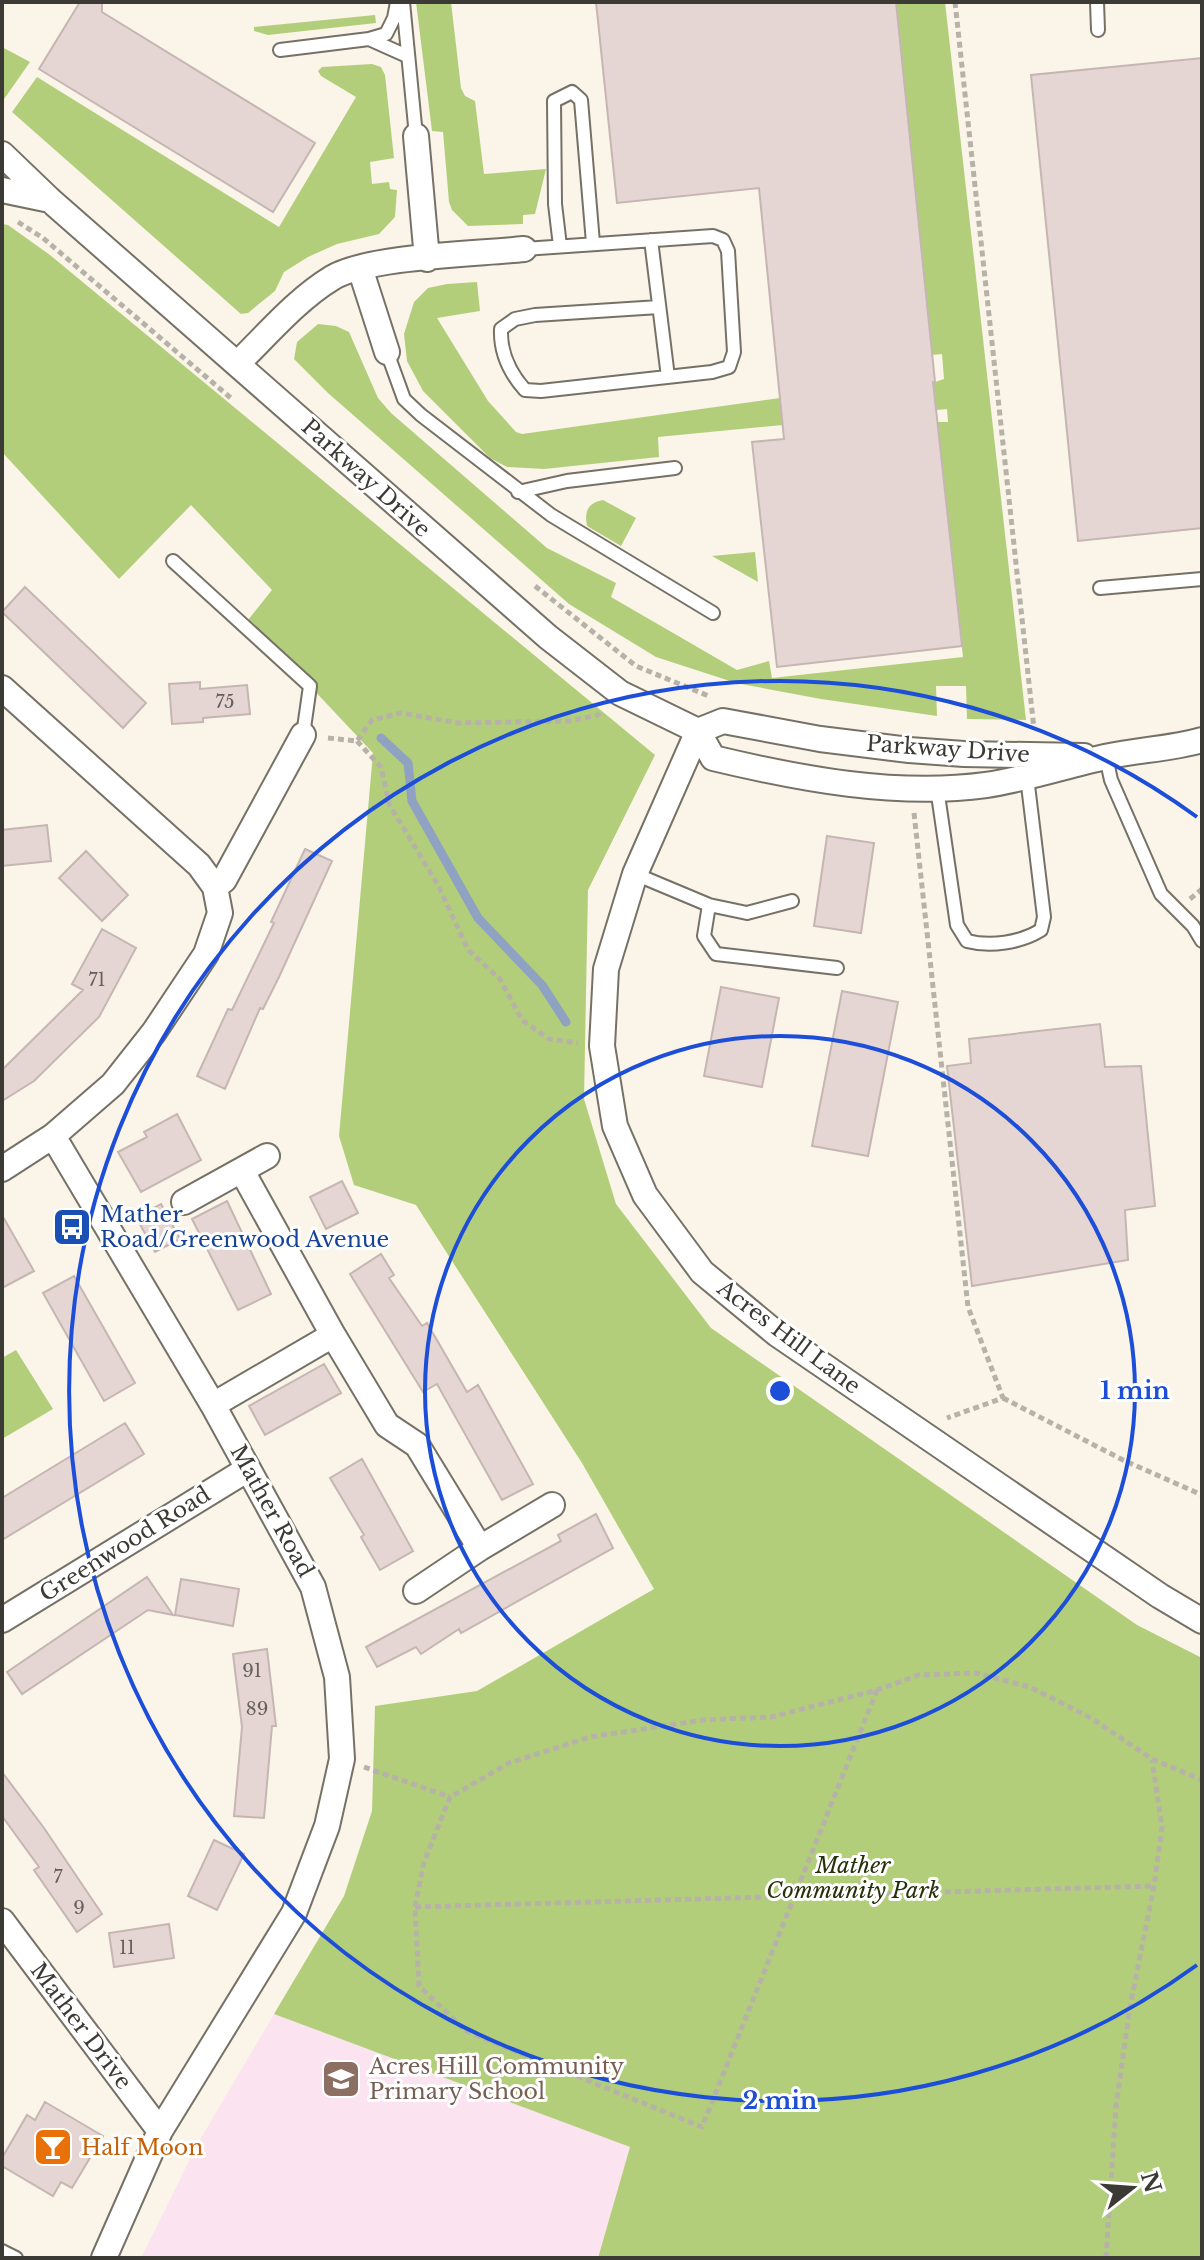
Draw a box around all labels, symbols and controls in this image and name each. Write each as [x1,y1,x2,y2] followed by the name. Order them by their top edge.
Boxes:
[296,413,436,543] street label: Parkway Drive
[215,691,235,713] house number: 75
[865,730,1031,768] street label: Parkway Drive
[88,969,106,991] house number: 71
[100,1201,389,1253] place label: Mather Road/Greenwood Avenue
[51,1206,93,1248] bus stop icon: Mather Road/Greenwood Avenue
[711,1274,866,1400] street label: Acres Hill Lane
[1100,1376,1170,1405] text: 1 min
[766,1377,794,1405] centre of rings
[225,1440,320,1582] street label: Mather Road
[35,1480,215,1607] street label: Greenwood Road
[242,1660,262,1682] house number: 91
[246,1698,268,1720] house number: 89
[766,1852,940,1904] park label: Mather Community Park
[53,1866,63,1888] house number: 7
[73,1897,85,1919] house number: 9
[119,1937,135,1959] house number: 11
[25,1957,137,2095] street label: Mather Drive
[368,2053,624,2105] place label: Acres Hill Community Primary School
[320,2058,362,2100] school or university icon: Acres Hill Community Primary School
[743,2086,818,2115] text: 2 min
[32,2126,74,2168] bar icon: Half Moon
[81,2134,203,2161] place label: Half Moon
[1092,2148,1172,2228] north arrow
[1135,2168,1167,2196] text: N

